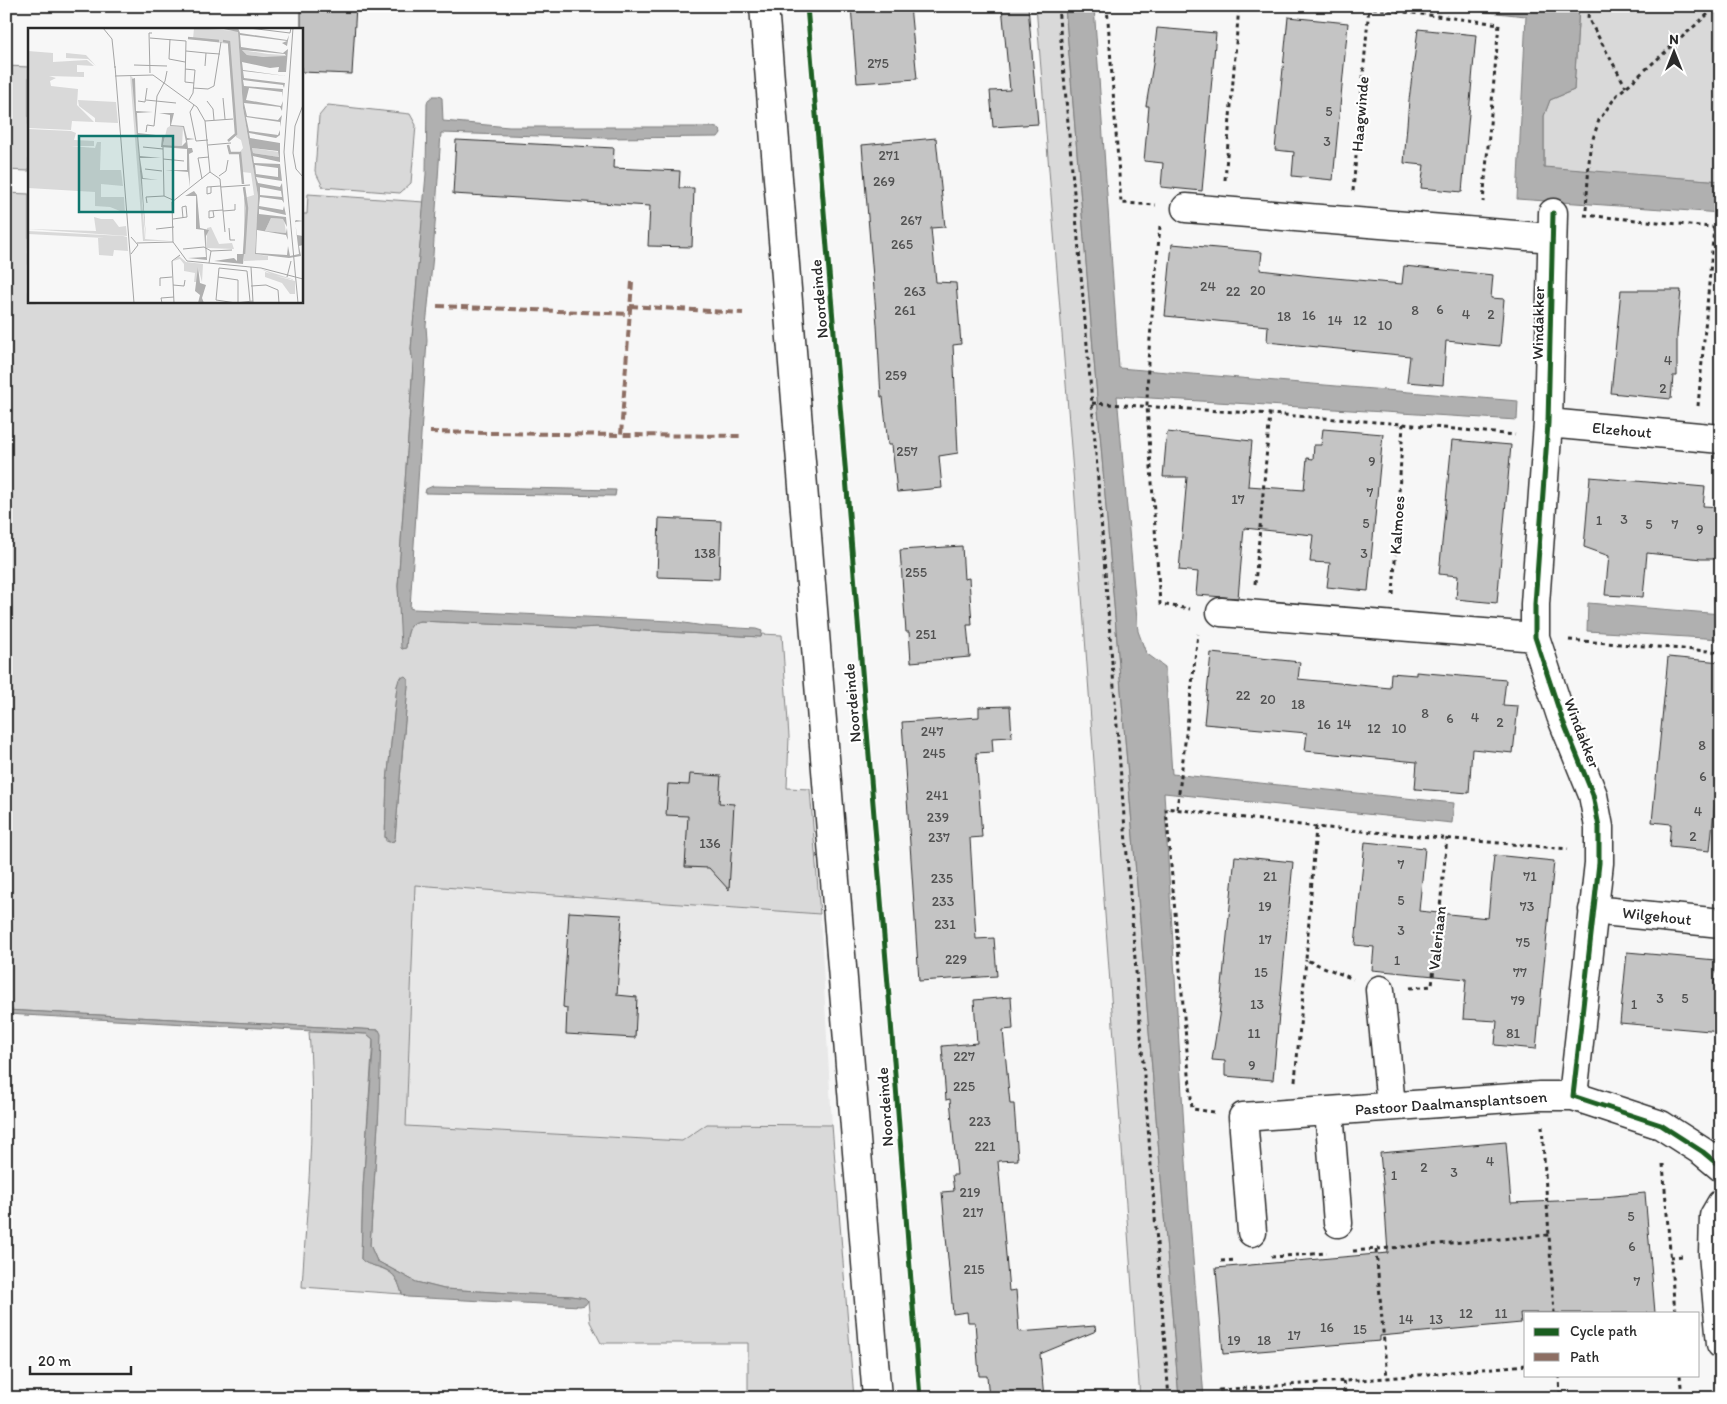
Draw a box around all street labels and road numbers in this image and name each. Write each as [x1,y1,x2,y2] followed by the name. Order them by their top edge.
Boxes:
[1347,75,1373,153] street label: Haagwinde
[806,259,832,339] street label: Noordeinde
[1528,286,1548,360] street label: Windakker
[1591,418,1653,442] street label: Elzehout
[1385,495,1409,555] street label: Kalmoes
[839,663,865,743] street label: Noordeinde
[1560,695,1604,771] street label: Windakker
[1621,903,1693,929] street label: Wilgehout
[1424,905,1450,971] street label: Valeriaan
[873,1067,897,1147] street label: Noordeinde
[1354,1087,1548,1119] street label: Pastoor Daalmansplantsoen

